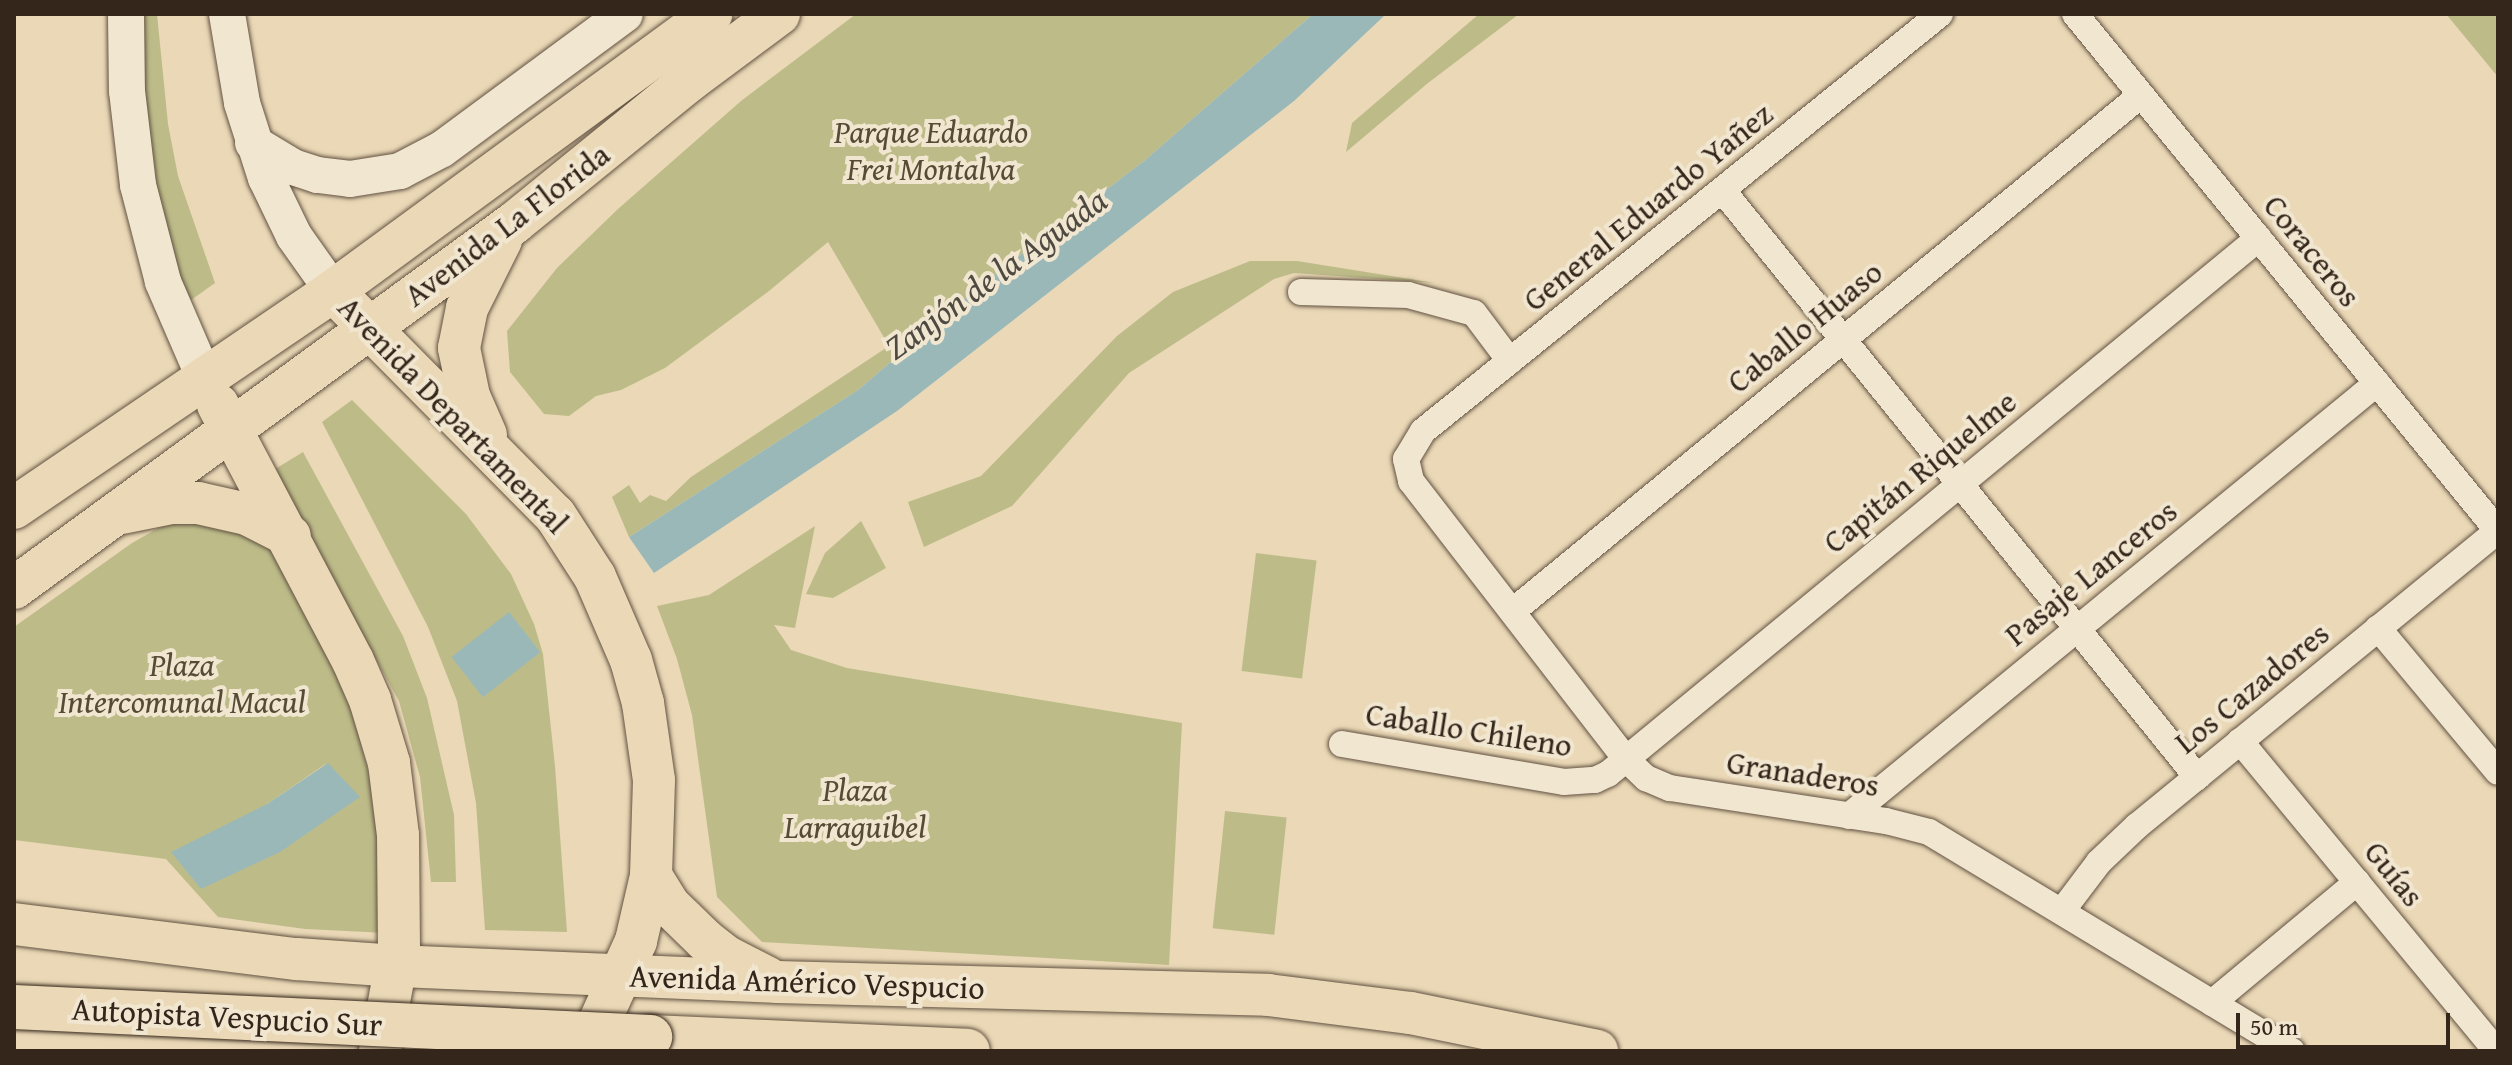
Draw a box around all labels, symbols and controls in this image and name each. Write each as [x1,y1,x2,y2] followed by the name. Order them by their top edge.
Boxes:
[1516,95,1780,319] street label: General Eduardo Yañez
[834,114,1028,189] park label: Parque Eduardo Frei Montalva
[397,135,617,315] street label: Avenida La Florida
[876,179,1114,367] water label: Zanjón de la Aguada
[2255,187,2369,315] street label: Coraceros
[1720,253,1890,401] street label: Caballo Huaso
[330,288,576,542] street label: Avenida Departamental
[1816,383,2024,561] street label: Capitán Riquelme
[1997,492,2185,654] street label: Pasaje Lanceros
[2167,614,2337,762] street label: Los Cazadores
[58,647,306,722] park label: Plaza Intercomunal Macul
[1363,695,1575,765] street label: Caballo Chileno
[1724,743,1882,805] street label: Granaderos
[784,772,926,847] park label: Plaza Larraguibel
[2356,834,2432,914] street label: Guías
[629,957,985,1007] street label: Avenida Américo Vespucio
[71,990,383,1044] street label: Autopista Vespucio Sur
[2240,997,2454,1047] scale bar
[2250,1009,2298,1044] text: 50 m

